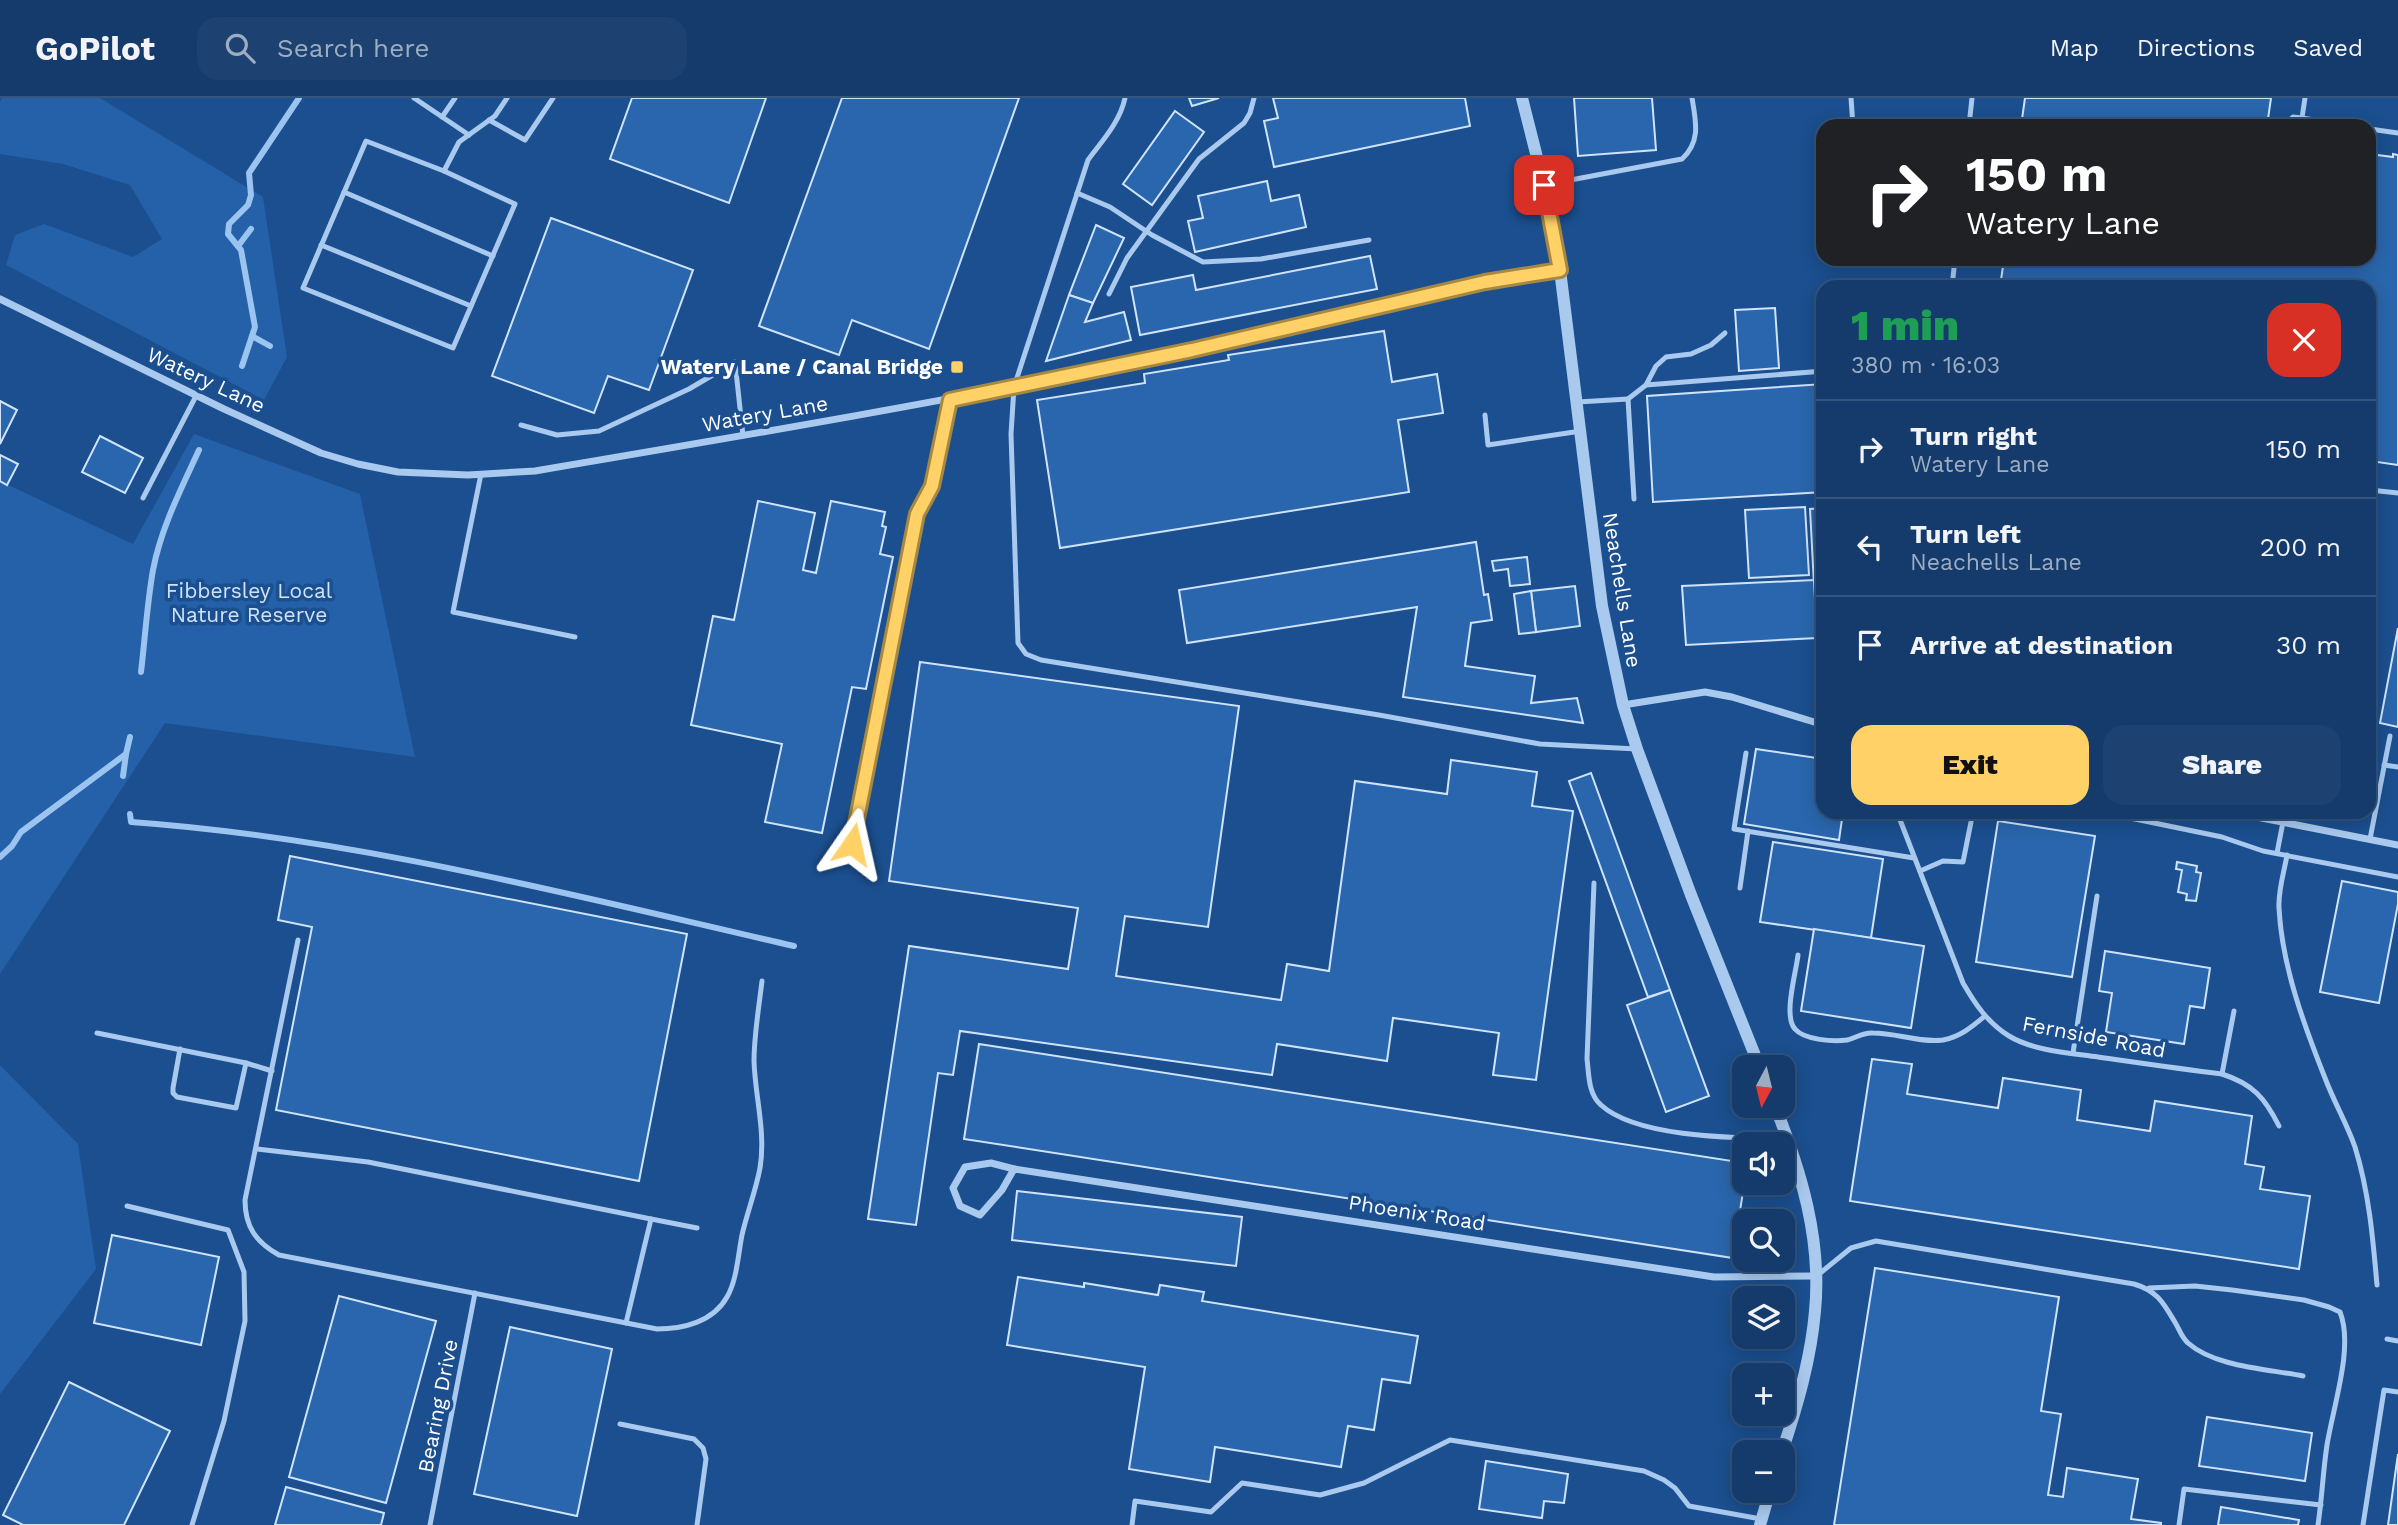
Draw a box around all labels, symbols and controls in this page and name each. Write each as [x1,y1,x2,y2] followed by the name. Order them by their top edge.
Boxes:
[197,17,687,80] search box
[35,29,155,68] text: GoPilot
[221,29,259,67] icon: search
[277,33,429,63] text: Search here
[2050,34,2099,62] text: Map
[2137,34,2255,62] text: Directions
[2293,34,2363,62] text: Saved
[1966,145,2107,203] text: 150 m
[1851,147,1942,238] icon: right
[1514,155,1574,215] pin
[1525,166,1563,204] icon: arrive
[1966,204,2160,242] text: Watery Lane
[1851,301,1959,350] text: 1 min
[2267,303,2341,377] button: close
[143,341,269,418] street label: Watery Lane
[1851,352,2000,379] text: 380 m · 16:03
[661,354,943,379] place label: Watery Lane / Canal Bridge
[949,359,965,375] marker: Watery Lane / Canal Bridge
[700,390,830,437] street label: Watery Lane
[1910,421,2037,451] text: Turn right
[1851,430,1889,468] icon: right
[2266,434,2341,464] text: 150 m
[1910,451,2049,478] text: Watery Lane
[1598,511,1647,669] street label: Neachells Lane
[1910,519,2021,549] text: Turn left
[1851,528,1889,566] icon: left
[2260,532,2341,562] text: 200 m
[1910,549,2082,576] text: Neachells Lane
[166,578,333,627] park label: Fibbersley Local Nature Reserve
[1851,626,1889,664] icon: arrive
[1910,630,2173,660] text: Arrive at destination
[2276,630,2341,660] text: 30 m
[1851,725,2089,805] button: Exit
[2103,725,2341,805] button: Share
[815,807,889,881] position arrow
[2020,1010,2168,1063] street label: Fernside Road
[1732,1055,1796,1118] north arrow
[1732,1055,1795,1503] map controls
[1732,1132,1795,1195] button: sound
[1347,1189,1487,1236] street label: Phoenix Road
[1732,1209,1795,1272] button: search
[1732,1286,1795,1349] button: layers
[412,1337,463,1475] street label: Bearing Drive
[1732,1363,1795,1426] button: +
[1732,1440,1795,1503] button: −

